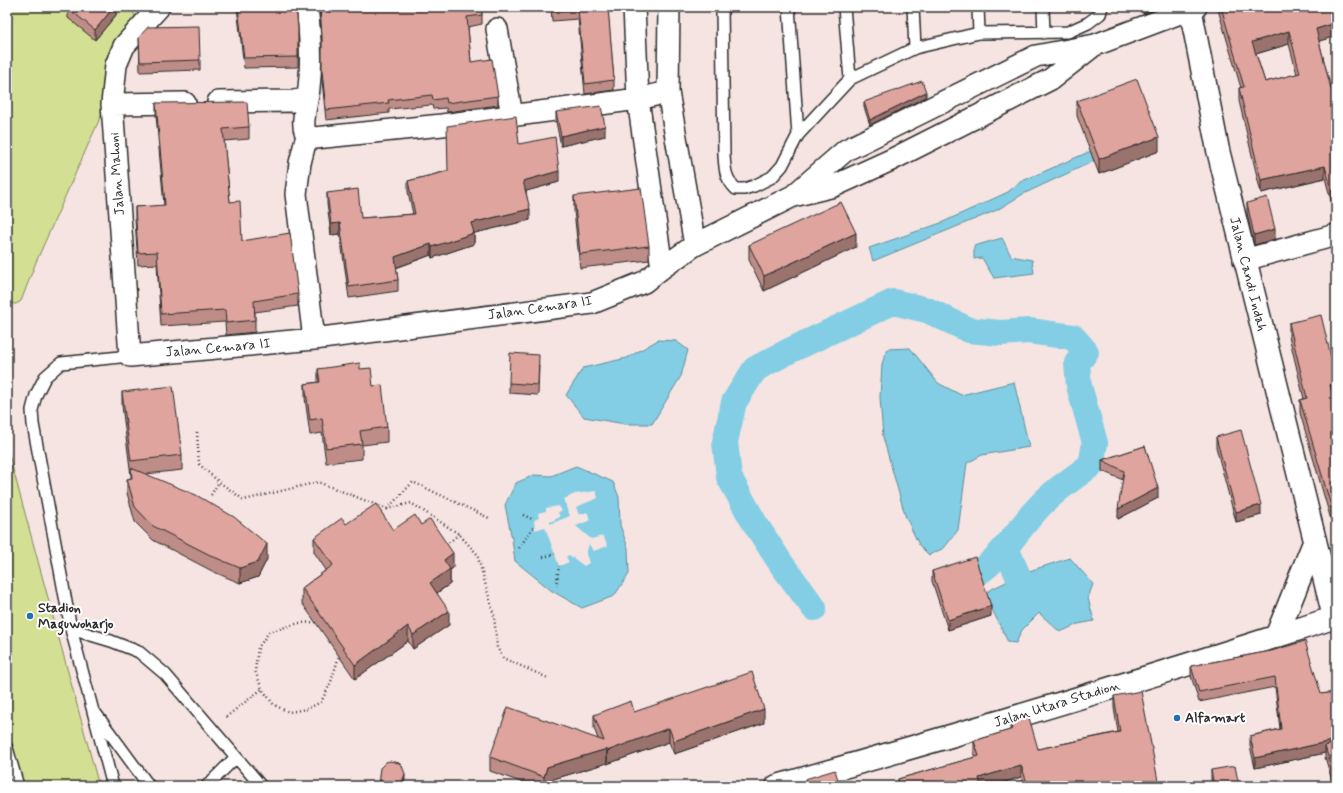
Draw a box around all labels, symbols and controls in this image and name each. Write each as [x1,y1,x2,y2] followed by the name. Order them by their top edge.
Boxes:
[105,132,129,216] street label: Jalan Mahoni
[1225,215,1271,333] street label: Jalan Candi Indah
[486,292,594,324] street label: Jalan Cemara II
[165,334,271,362] street label: Jalan Cemara II
[38,599,114,636] place label: Stadion Maguwoharjo
[25,611,35,621] marker: Stadion Maguwoharjo
[992,676,1122,732] street label: Jalan Utara Stadion
[1185,709,1246,727] place label: Alfamart
[1172,713,1182,723] marker: Alfamart

